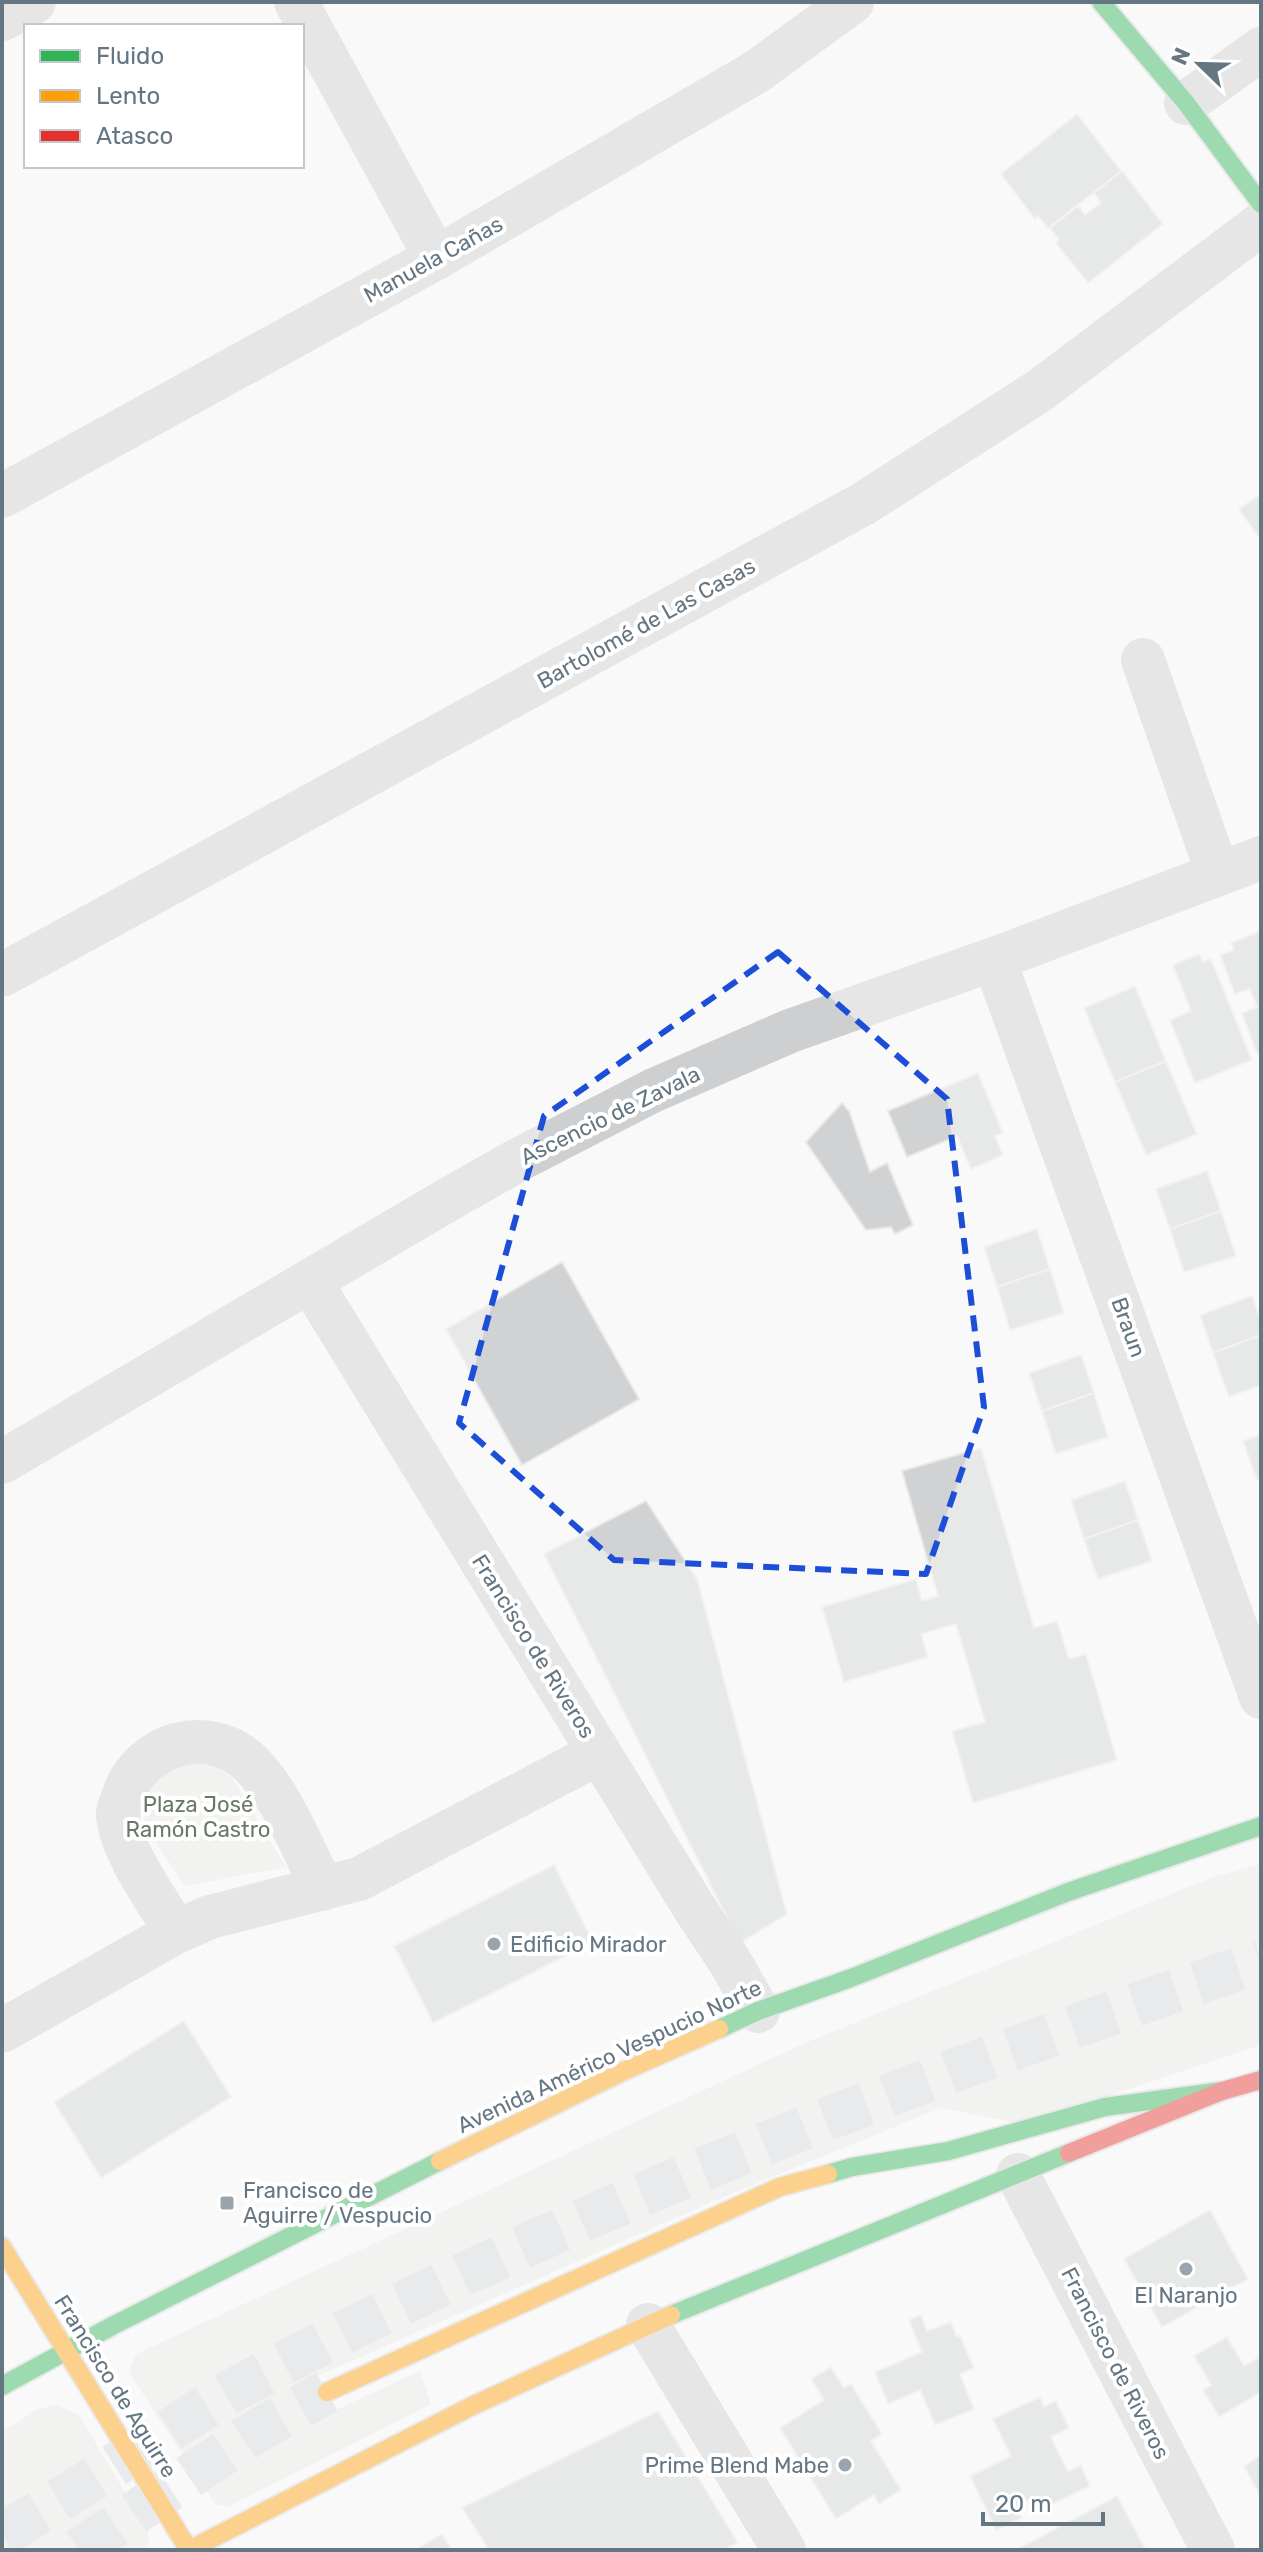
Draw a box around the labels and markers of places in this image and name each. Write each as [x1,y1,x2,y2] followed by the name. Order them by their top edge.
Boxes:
[510,1931,667,1958] place label: Edificio Mirador
[485,1935,503,1953] marker: Edificio Mirador
[243,2177,432,2229] place label: Francisco de Aguirre / Vespucio
[218,2194,236,2212] marker: Francisco de Aguirre / Vespucio
[1177,2260,1195,2278] marker: El Naranjo
[1134,2282,1238,2309] place label: El Naranjo
[645,2452,829,2479] place label: Prime Blend Mabe
[836,2456,854,2474] marker: Prime Blend Mabe

